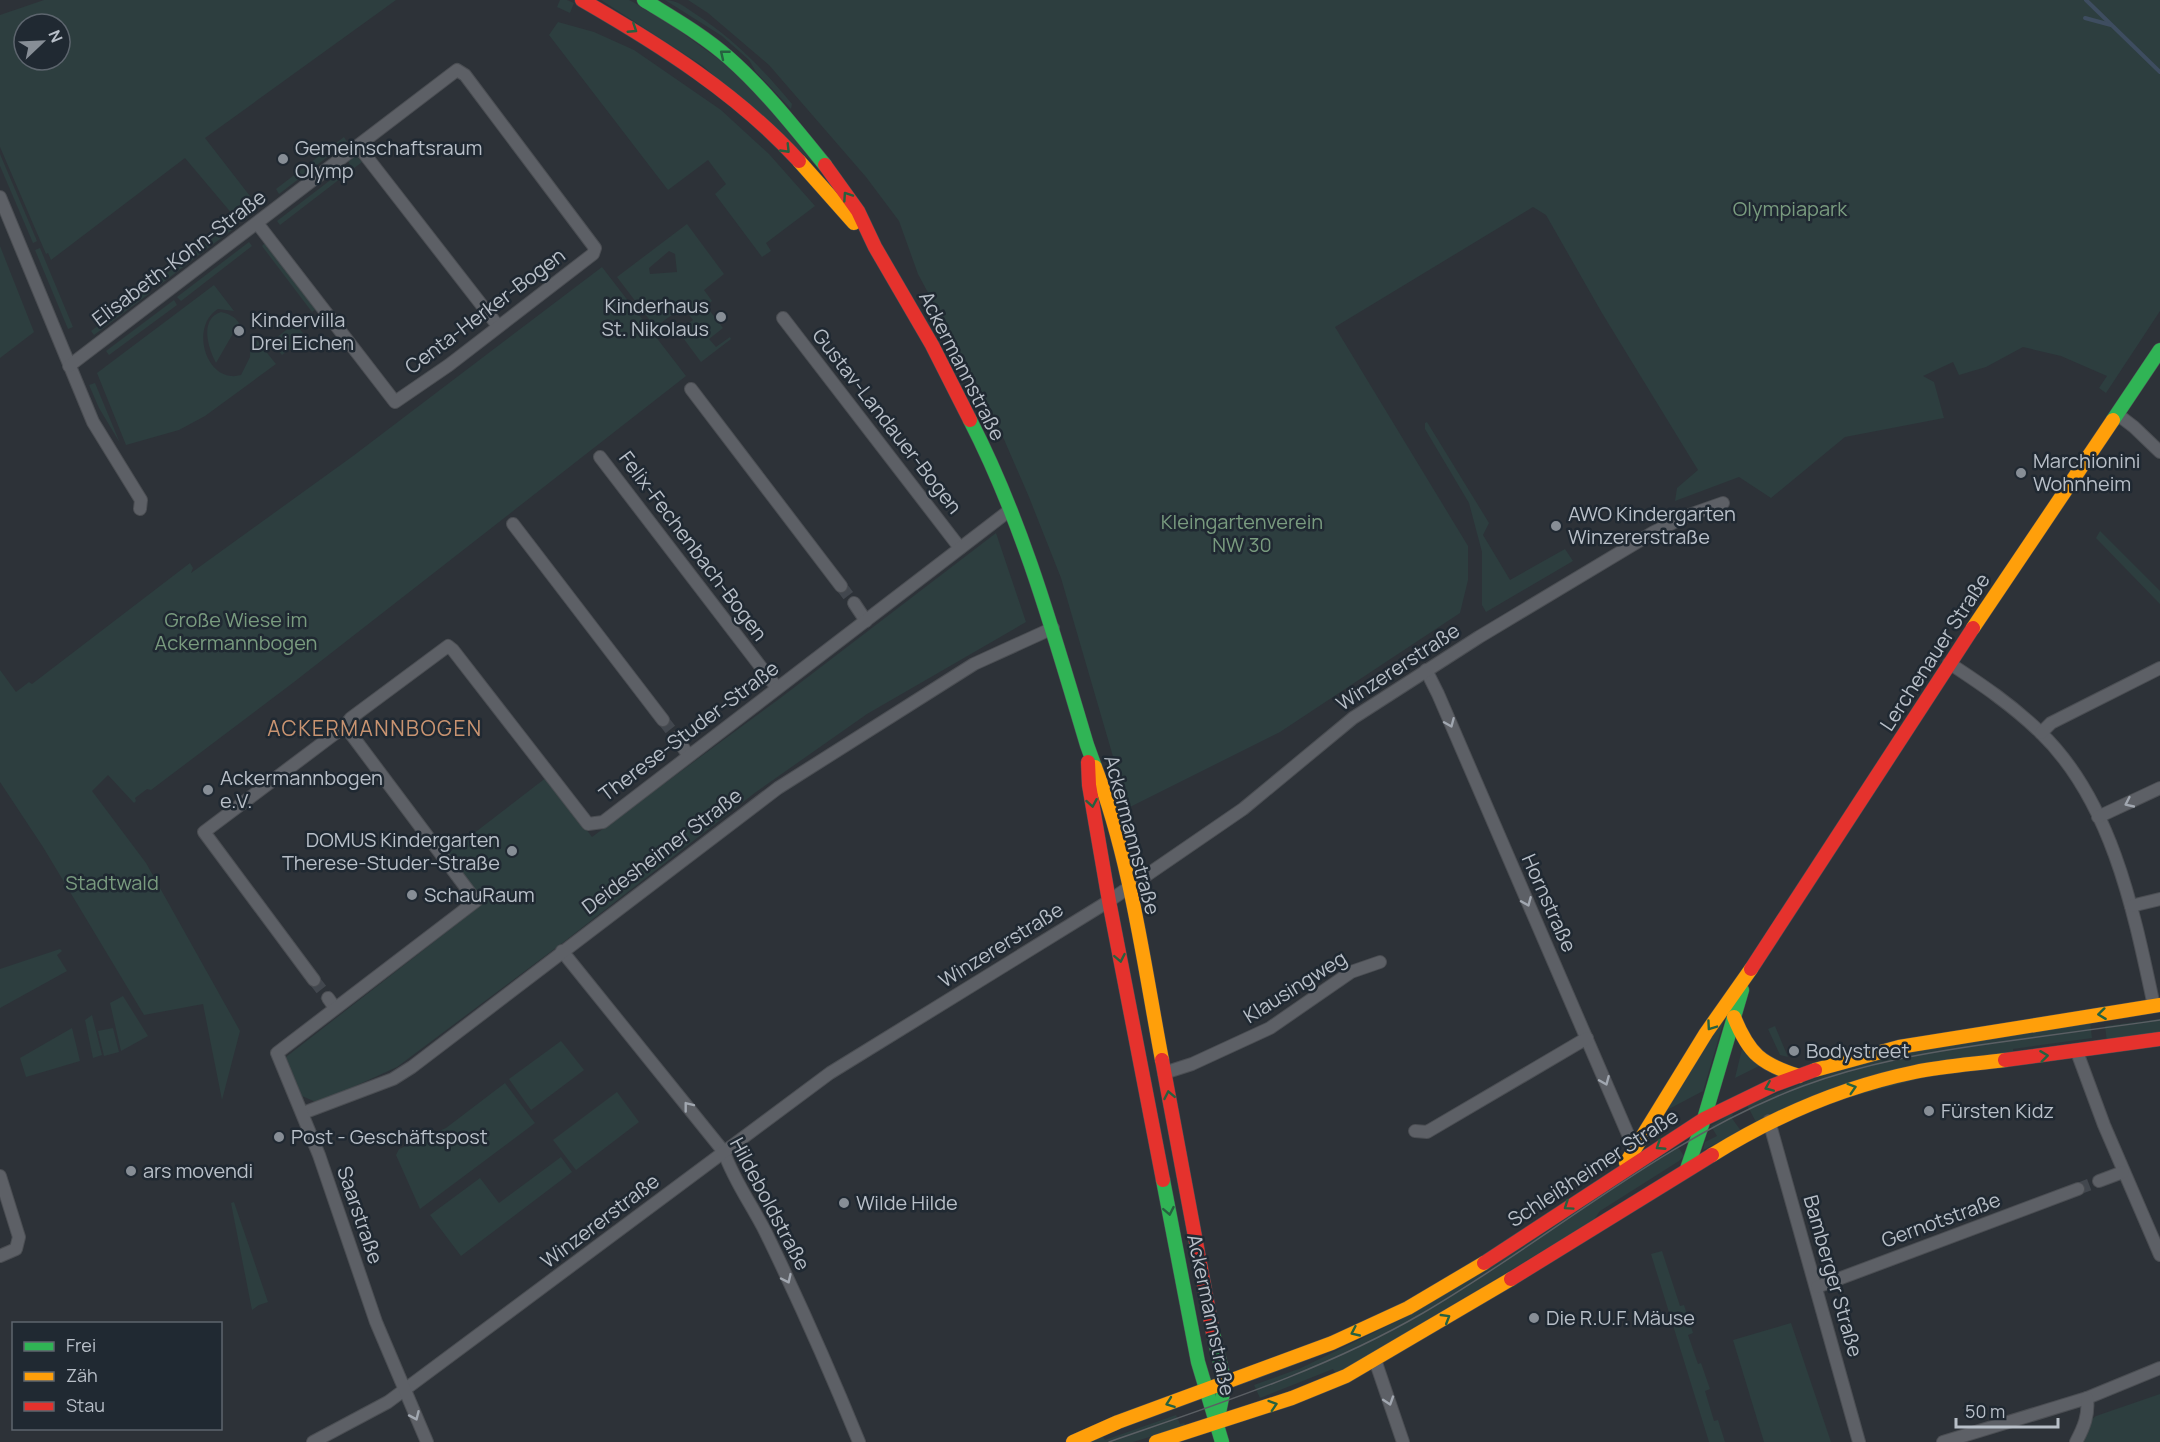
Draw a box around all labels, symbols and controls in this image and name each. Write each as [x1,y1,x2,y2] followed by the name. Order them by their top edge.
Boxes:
[12,12,72,72] north arrow
[626,22,637,33] one-way arrow
[43,27,68,46] text: N
[720,50,731,61] one-way arrow
[295,134,483,184] place label: Gemeinschaftsraum Olymp
[779,142,790,152] one-way arrow
[276,152,290,166] marker: Gemeinschaftsraum Olymp
[86,183,271,332] street label: Elisabeth-Kohn-Straße
[843,192,855,202] one-way arrow
[1733,195,1848,222] park label: Olympiapark
[399,241,570,380] street label: Centa-Herker-Bogen
[913,286,1012,445] street label: Ackermannstraße
[602,292,709,342] place label: Kinderhaus St. Nikolaus
[251,306,354,356] place label: Kindervilla Drei Eichen
[714,310,728,324] marker: Kinderhaus St. Nikolaus
[806,322,968,519] street label: Gustav-Landauer-Bogen
[232,324,246,338] marker: Kindervilla Drei Eichen
[613,445,774,646] street label: Felix-Fechenbach-Bogen
[2033,447,2140,497] place label: Marchionini Wohnheim
[2014,466,2028,480] marker: Marchionini Wohnheim
[1568,500,1736,550] place label: AWO Kindergarten Winzererstraße
[1161,508,1323,558] park label: Kleingartenverein NW 30
[1549,519,1563,533] marker: AWO Kindergarten Winzererstraße
[1873,568,1996,736] street label: Lerchenauer Straße
[155,606,317,656] park label: Große Wiese im Ackermannbogen
[1331,617,1465,717] street label: Winzererstraße
[593,654,784,807] street label: Therese-Studer-Straße
[267,714,483,742] district label: ACKERMANNBOGEN
[1443,717,1455,728] one-way arrow
[1098,752,1167,918] street label: Ackermannstraße
[220,764,383,814] place label: Ackermannbogen e.V.
[576,782,747,920] street label: Deidesheimer Straße
[201,783,215,797] marker: Ackermannbogen e.V.
[2125,795,2136,807] one-way arrow
[1086,799,1098,808] one-way arrow
[282,826,500,876] place label: DOMUS Kindergarten Therese-Studer-Straße
[505,844,519,858] marker: DOMUS Kindergarten Therese-Studer-Straße
[1516,849,1583,956] street label: Hornstraße
[65,869,159,896] park label: Stadtwald
[424,881,535,908] place label: SchauRaum
[405,888,419,902] marker: SchauRaum
[933,896,1068,994] street label: Winzererstraße
[1520,896,1532,907] one-way arrow
[1238,944,1351,1029] street label: Klausingweg
[1113,953,1126,963] one-way arrow
[2098,1007,2107,1020] one-way arrow
[1707,1019,1718,1030] one-way arrow
[1806,1037,1909,1064] place label: Bodystreet
[1787,1044,1801,1058] marker: Bodystreet
[2039,1050,2049,1063] one-way arrow
[1598,1075,1610,1086] one-way arrow
[1765,1080,1776,1092] one-way arrow
[1846,1083,1857,1095] one-way arrow
[1163,1090,1175,1100] one-way arrow
[1941,1097,2054,1124] place label: Fürsten Kidz
[684,1102,695,1113] one-way arrow
[1502,1102,1683,1233] street label: Schleißheimer Straße
[1922,1104,1936,1118] marker: Fürsten Kidz
[291,1123,488,1150] place label: Post - Geschäftspost
[272,1130,286,1144] marker: Post - Geschäftspost
[724,1133,817,1275] street label: Hildeboldstraße
[1656,1139,1667,1150] one-way arrow
[143,1157,253,1184] place label: ars movendi
[331,1162,390,1267] street label: Saarstraße
[124,1164,138,1178] marker: ars movendi
[535,1167,665,1274] street label: Winzererstraße
[1878,1186,2004,1254] street label: Gernotstraße
[856,1189,958,1216] place label: Wilde Hilde
[1797,1192,1870,1360] street label: Bamberger Straße
[837,1196,851,1210] marker: Wilde Hilde
[1564,1199,1575,1210] one-way arrow
[1162,1205,1175,1215] one-way arrow
[1181,1232,1242,1398] street label: Ackermannstraße
[780,1272,792,1283] one-way arrow
[1546,1304,1695,1331] place label: Die R.U.F. Mäuse
[1527,1311,1541,1325] marker: Die R.U.F. Mäuse
[1440,1314,1450,1325] one-way arrow
[12,1322,222,1430] legend
[1350,1325,1361,1337] one-way arrow
[66,1333,96,1357] text: Frei
[66,1363,98,1387] text: Zäh
[1956,1391,2058,1429] scale bar
[66,1393,105,1417] text: Stau
[1382,1395,1394,1406] one-way arrow
[1165,1396,1176,1408] one-way arrow
[1965,1399,2005,1423] text: 50 m
[1267,1400,1278,1412] one-way arrow
[408,1410,420,1421] one-way arrow

